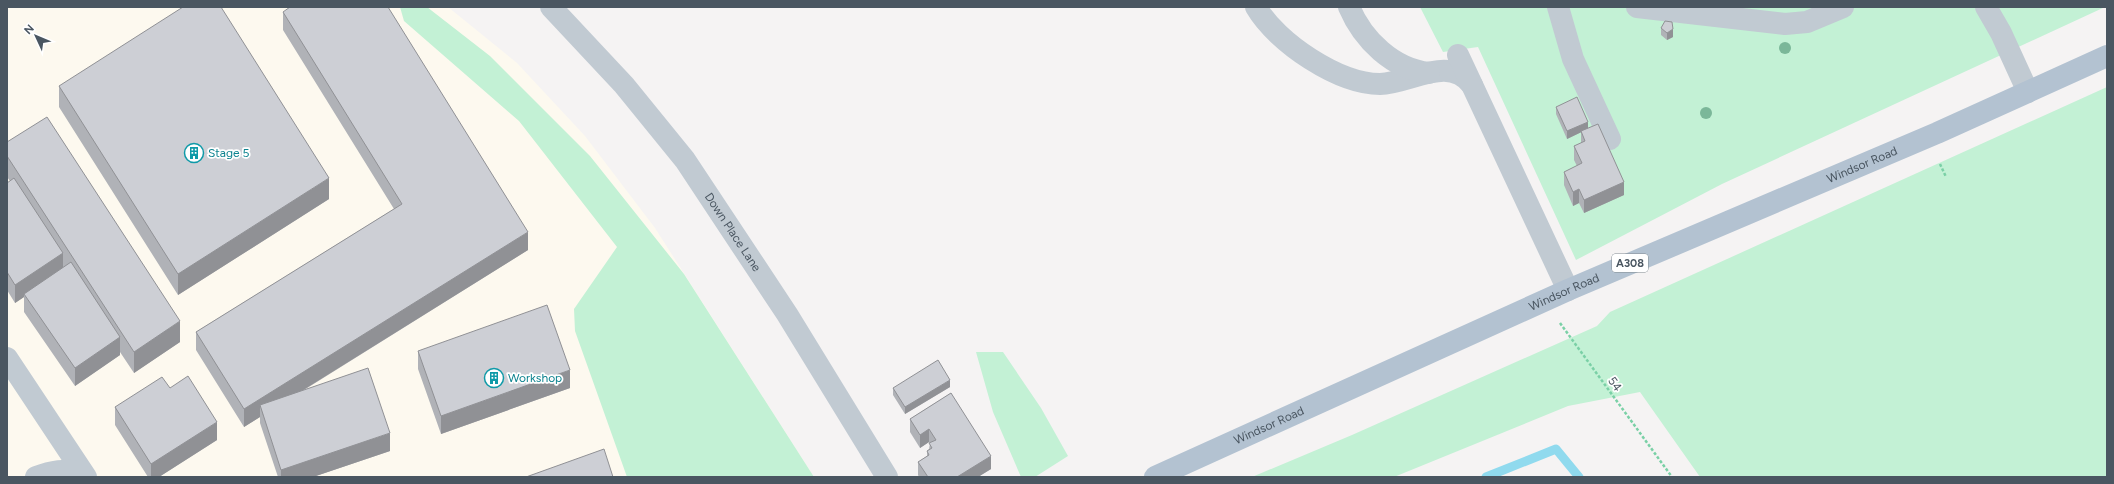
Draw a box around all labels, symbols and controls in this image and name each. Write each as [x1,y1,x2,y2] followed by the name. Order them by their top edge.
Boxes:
[16,16,56,56] north arrow
[22,22,37,37] text: N
[183,142,205,164] building icon: Stage 5
[1825,144,1900,186] street label: Windsor Road
[208,146,250,160] place label: Stage 5
[702,190,764,275] street label: Down Place Lane
[1612,254,1648,272] road number: A308
[1527,271,1601,314] street label: Windsor Road
[483,367,505,389] building icon: Workshop
[508,371,562,385] place label: Workshop
[1605,374,1625,394] street label: 54
[1232,404,1306,447] street label: Windsor Road

